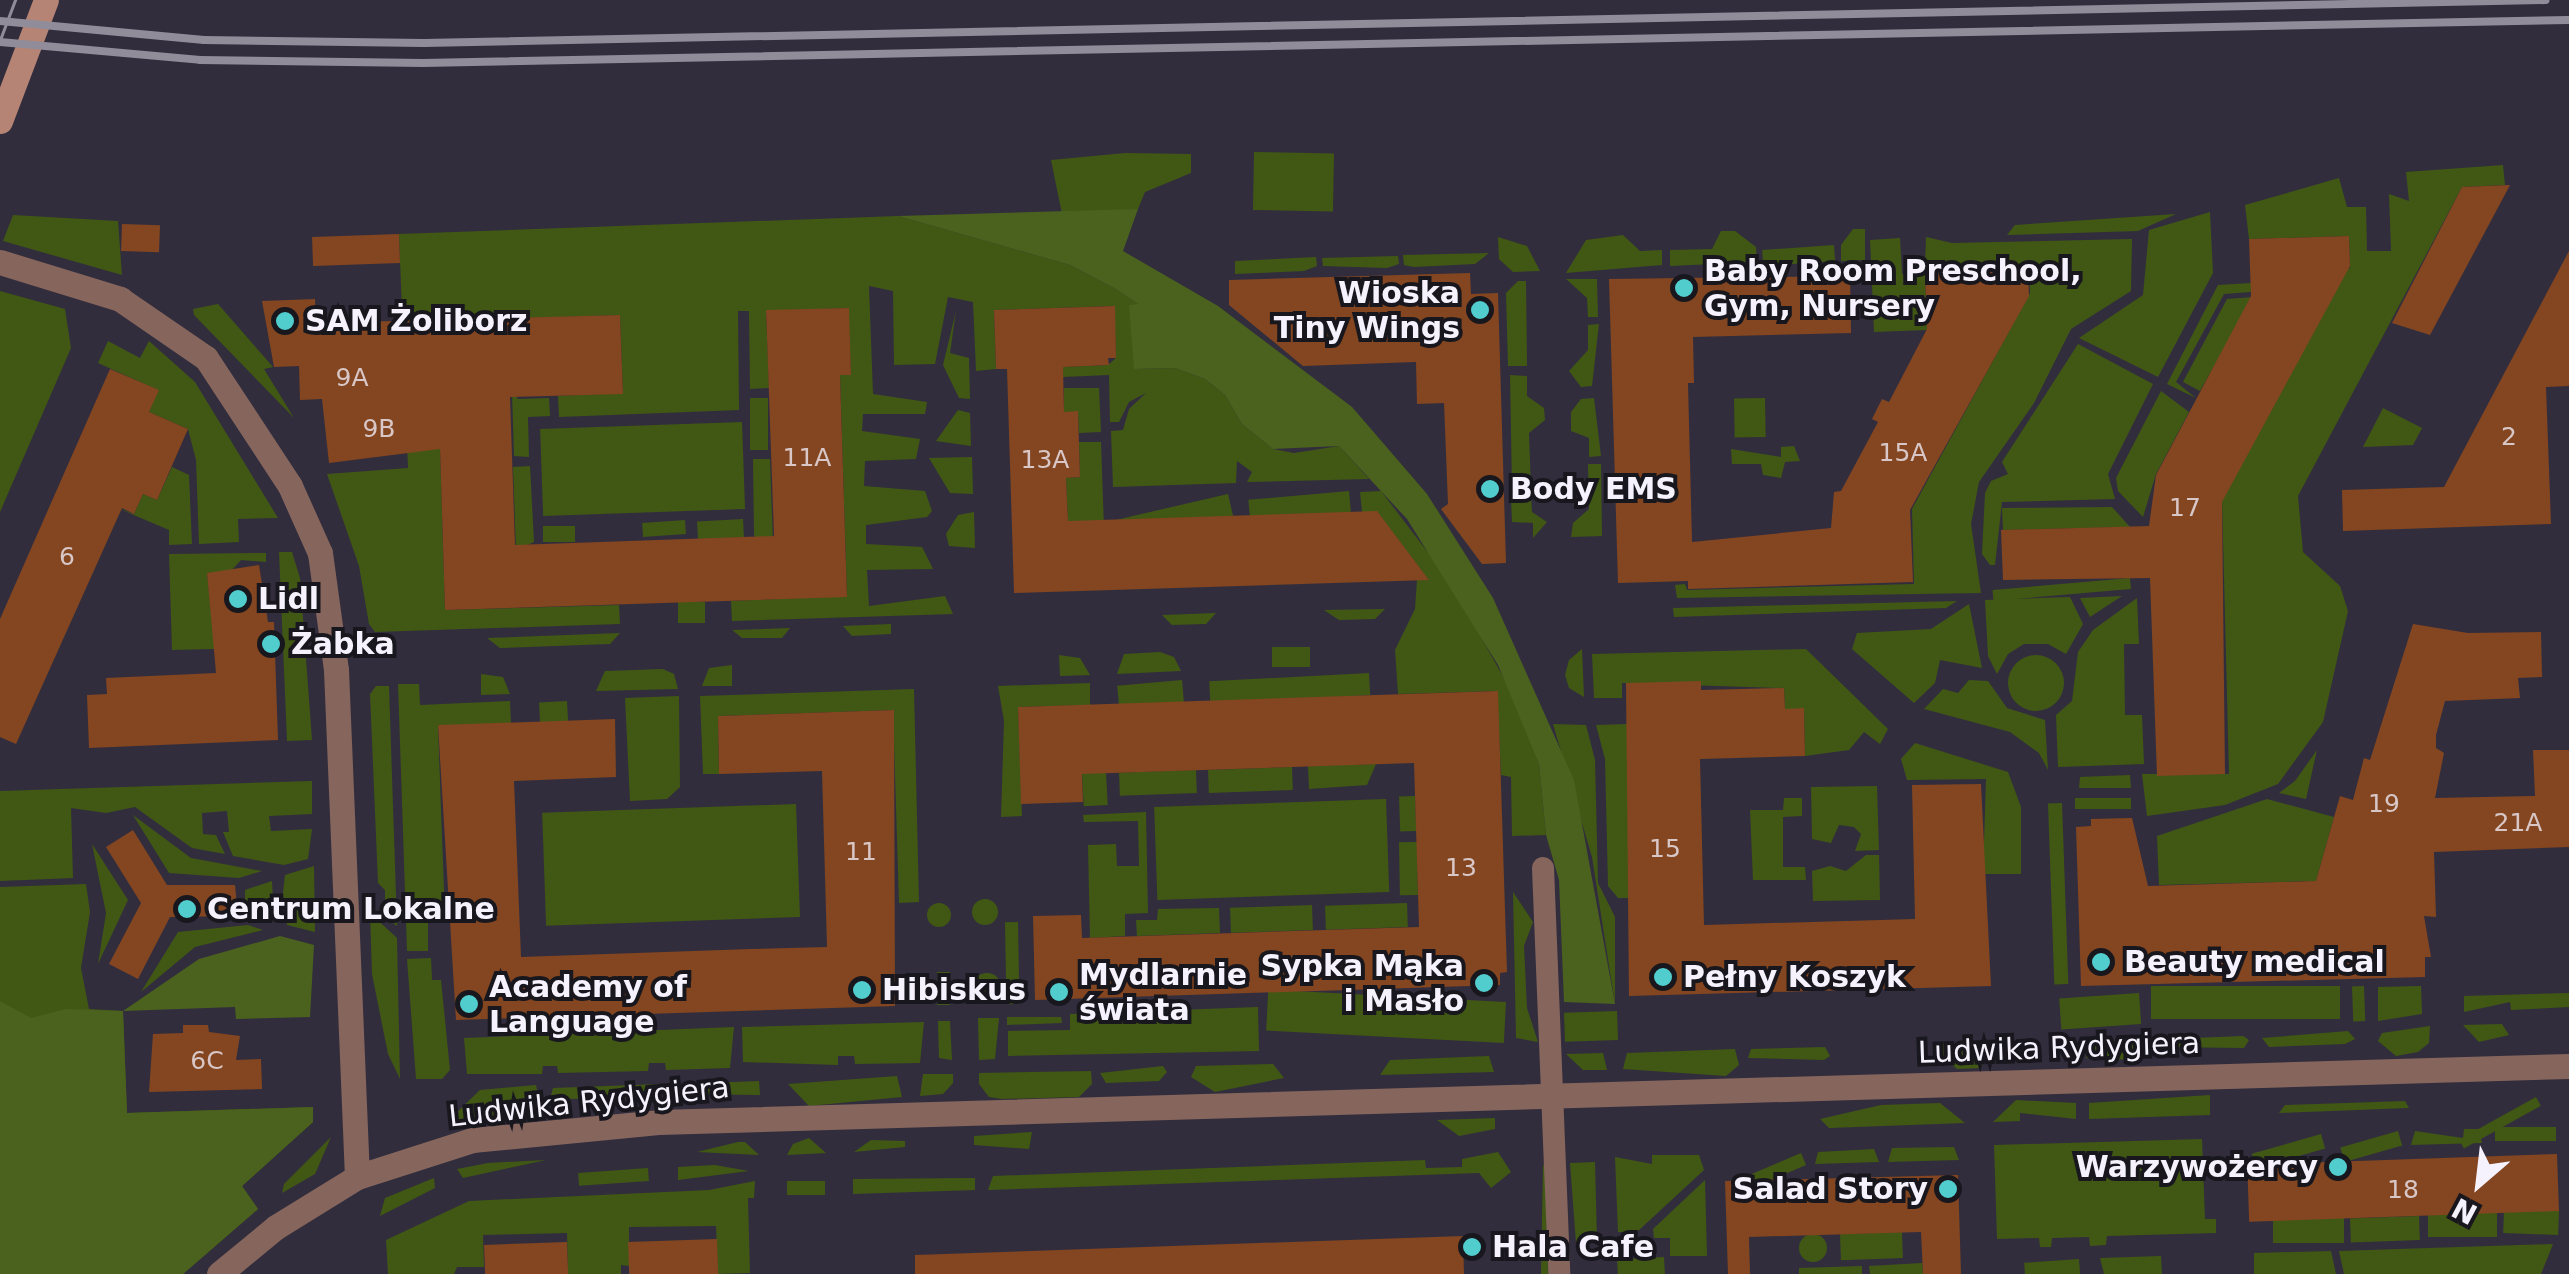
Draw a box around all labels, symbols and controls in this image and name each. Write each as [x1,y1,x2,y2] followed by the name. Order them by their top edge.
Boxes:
[1704,253,2082,324] place label: Baby Room Preschool, Gym, Nursery
[1274,275,1460,346] place label: Wioska Tiny Wings
[1673,277,1695,299] marker: Baby Room Preschool, Gym, Nursery
[1469,299,1491,321] marker: Wioska Tiny Wings
[305,303,527,339] place label: SAM Żoliborz
[274,310,296,332] marker: SAM Żoliborz
[335,363,369,393] house number: 9A
[362,414,396,444] house number: 9B
[2501,422,2517,452] house number: 2
[1879,438,1927,468] house number: 15A
[783,443,831,473] house number: 11A
[1021,445,1069,475] house number: 13A
[1510,471,1677,507] place label: Body EMS
[1479,478,1501,500] marker: Body EMS
[2169,493,2201,523] house number: 17
[59,542,75,572] house number: 6
[258,581,319,617] place label: Lidl
[227,588,249,610] marker: Lidl
[291,626,395,662] place label: Żabka
[260,633,282,655] marker: Żabka
[2368,789,2400,819] house number: 19
[2494,808,2542,838] house number: 21A
[1649,834,1681,864] house number: 15
[845,837,877,867] house number: 11
[1445,853,1477,883] house number: 13
[207,891,495,927] place label: Centrum Lokalne
[176,898,198,920] marker: Centrum Lokalne
[2124,944,2385,980] place label: Beauty medical
[1260,948,1464,1018] place label: Sypka Mąka i Masło
[2088,949,2114,975] marker: Beauty medical
[1079,957,1247,1028] place label: Mydlarnie świata
[1683,959,1906,995] place label: Pełny Koszyk
[1652,966,1674,988] marker: Pełny Koszyk
[489,969,687,1040] place label: Academy of Language
[882,972,1026,1008] place label: Hibiskus
[1473,972,1495,994] marker: Sypka Mąka i Masło
[851,979,873,1001] marker: Hibiskus
[1048,981,1070,1003] marker: Mydlarnie świata
[458,993,480,1015] marker: Academy of Language
[1917,1025,2201,1071] street label: Ludwika Rydygiera
[190,1046,224,1076] house number: 6C
[447,1069,731,1135] street label: Ludwika Rydygiera
[2429,1134,2529,1234] north arrow
[2076,1149,2318,1185] place label: Warzywożercy
[2327,1156,2349,1178] marker: Warzywożercy
[1733,1171,1928,1207] place label: Salad Story
[2387,1175,2419,1205] house number: 18
[1937,1178,1959,1200] marker: Salad Story
[2447,1191,2483,1231] text: N
[1492,1229,1654,1265] place label: Hala Cafe
[1461,1236,1483,1258] marker: Hala Cafe

